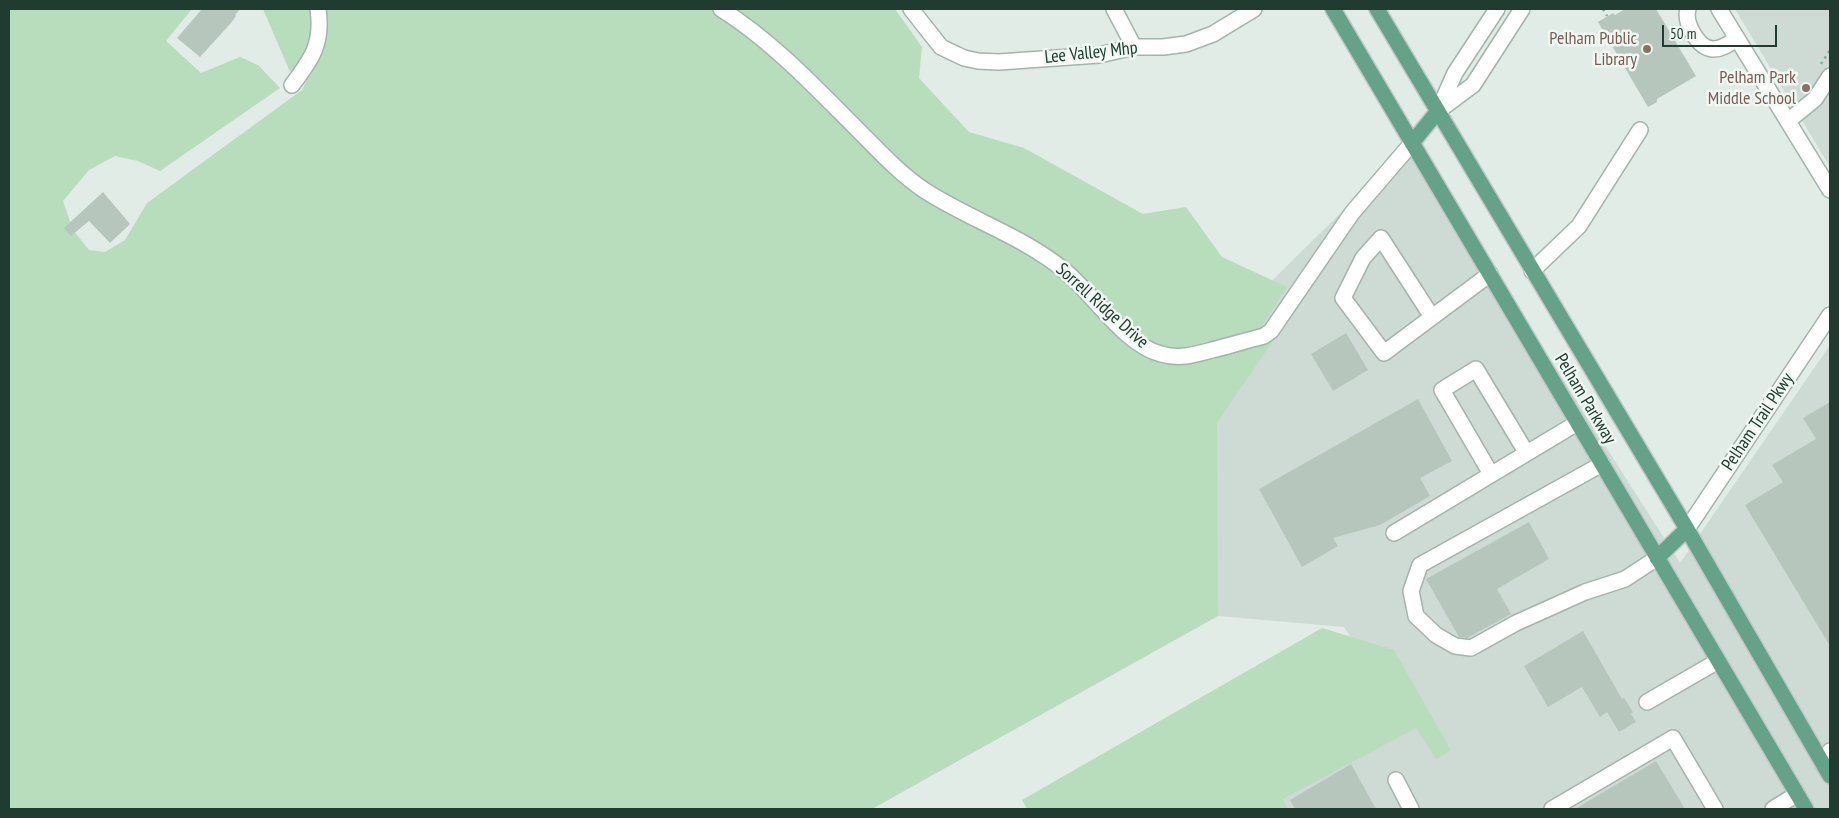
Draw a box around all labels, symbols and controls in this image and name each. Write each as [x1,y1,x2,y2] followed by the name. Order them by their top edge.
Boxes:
[1664,15,1779,47] scale bar
[1670,24,1696,43] text: 50 m
[1549,28,1637,70] place label: Pelham Public Library
[1043,37,1139,69] street label: Lee Valley Mhp
[1641,43,1653,55] marker: Pelham Public Library
[1708,67,1796,110] place label: Pelham Park Middle School
[1800,82,1812,94] marker: Pelham Park Middle School
[1051,259,1153,353] street label: Sorrell Ridge Drive
[1550,350,1620,448] street label: Pelham Parkway
[1717,369,1799,475] street label: Pelham Trail Pkwy

